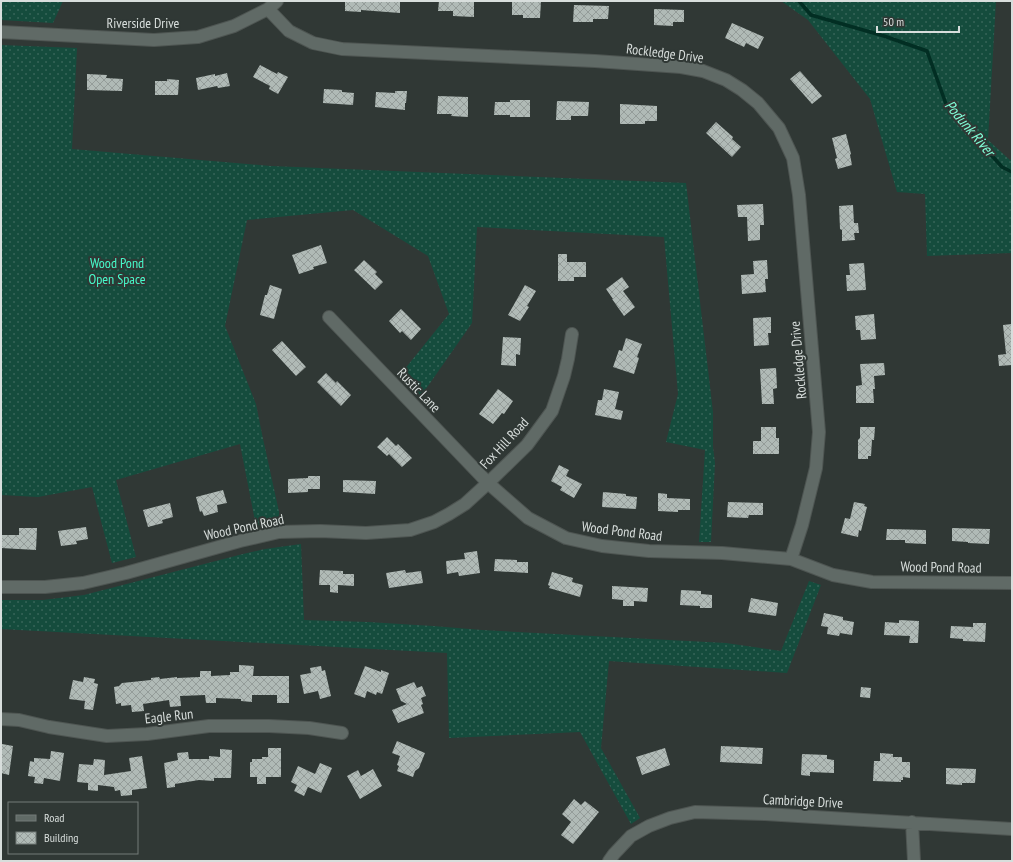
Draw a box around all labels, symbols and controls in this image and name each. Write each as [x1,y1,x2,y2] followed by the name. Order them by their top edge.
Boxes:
[877,8,959,34] scale bar
[107,14,180,32] street label: Riverside Drive
[883,14,904,29] text: 50 m
[625,39,705,67] street label: Rockledge Drive
[941,96,1000,161] water label: Podunk River
[89,254,146,288] park label: Wood Pond Open Space
[786,320,810,400] street label: Rockledge Drive
[393,364,445,416] street label: Rustic Lane
[476,413,532,473] street label: Fox Hill Road
[202,510,286,544] street label: Wood Pond Road
[581,517,663,545] street label: Wood Pond Road
[900,557,982,577] street label: Wood Pond Road
[144,705,194,727] street label: Eagle Run
[762,790,844,812] street label: Cambridge Drive
[8,802,138,854] legend
[44,810,64,825] text: Road
[44,830,79,845] text: Building

